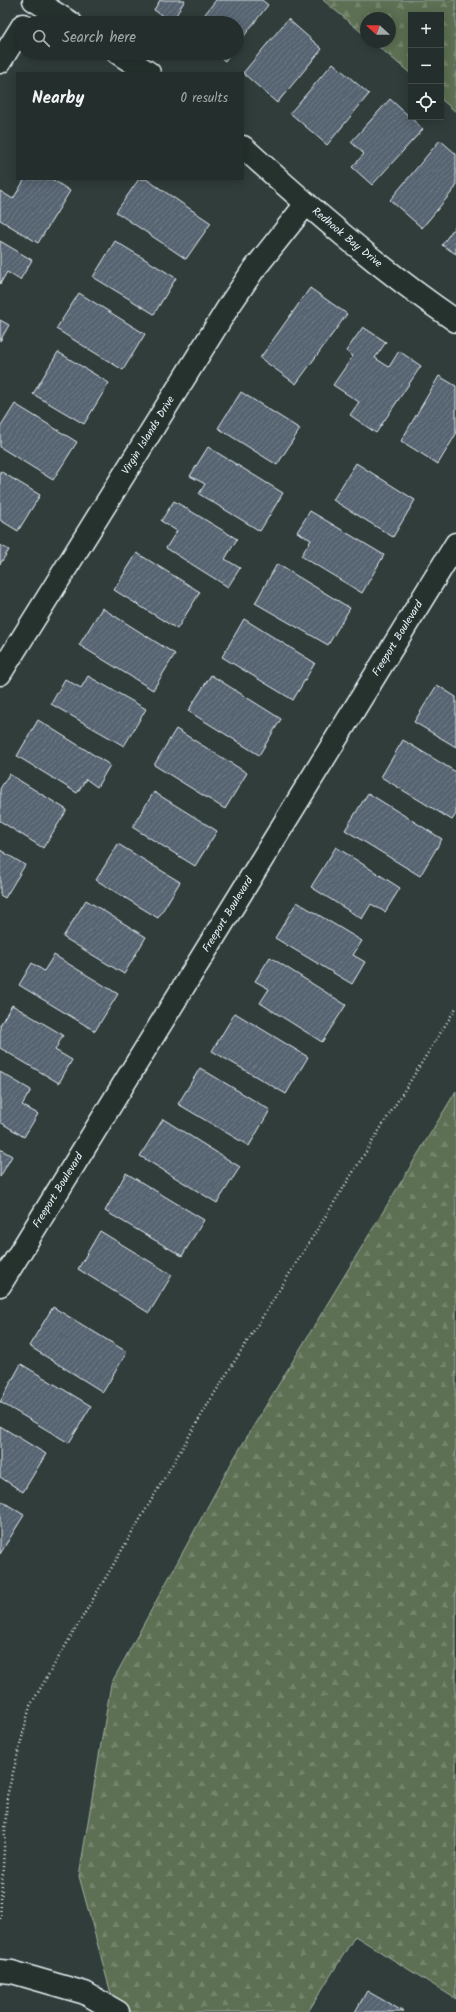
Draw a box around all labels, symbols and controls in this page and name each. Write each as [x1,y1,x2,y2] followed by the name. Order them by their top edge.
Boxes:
[360,12,396,48] north arrow
[408,12,444,120] map controls
[408,12,444,48] button: +
[16,16,244,60] search box
[62,26,136,50] text: Search here
[30,27,52,49] icon: search
[408,48,444,84] button: −
[408,84,444,120] button: locate
[32,85,84,112] text: Nearby
[181,88,228,109] text: 0 results
[308,203,386,272] street label: Redhook Bay Drive
[117,393,180,478] street label: Virgin Islands Drive
[368,597,428,680] street label: Freeport Boulevard
[198,873,258,956] street label: Freeport Boulevard
[28,1149,89,1232] street label: Freeport Boulevard

